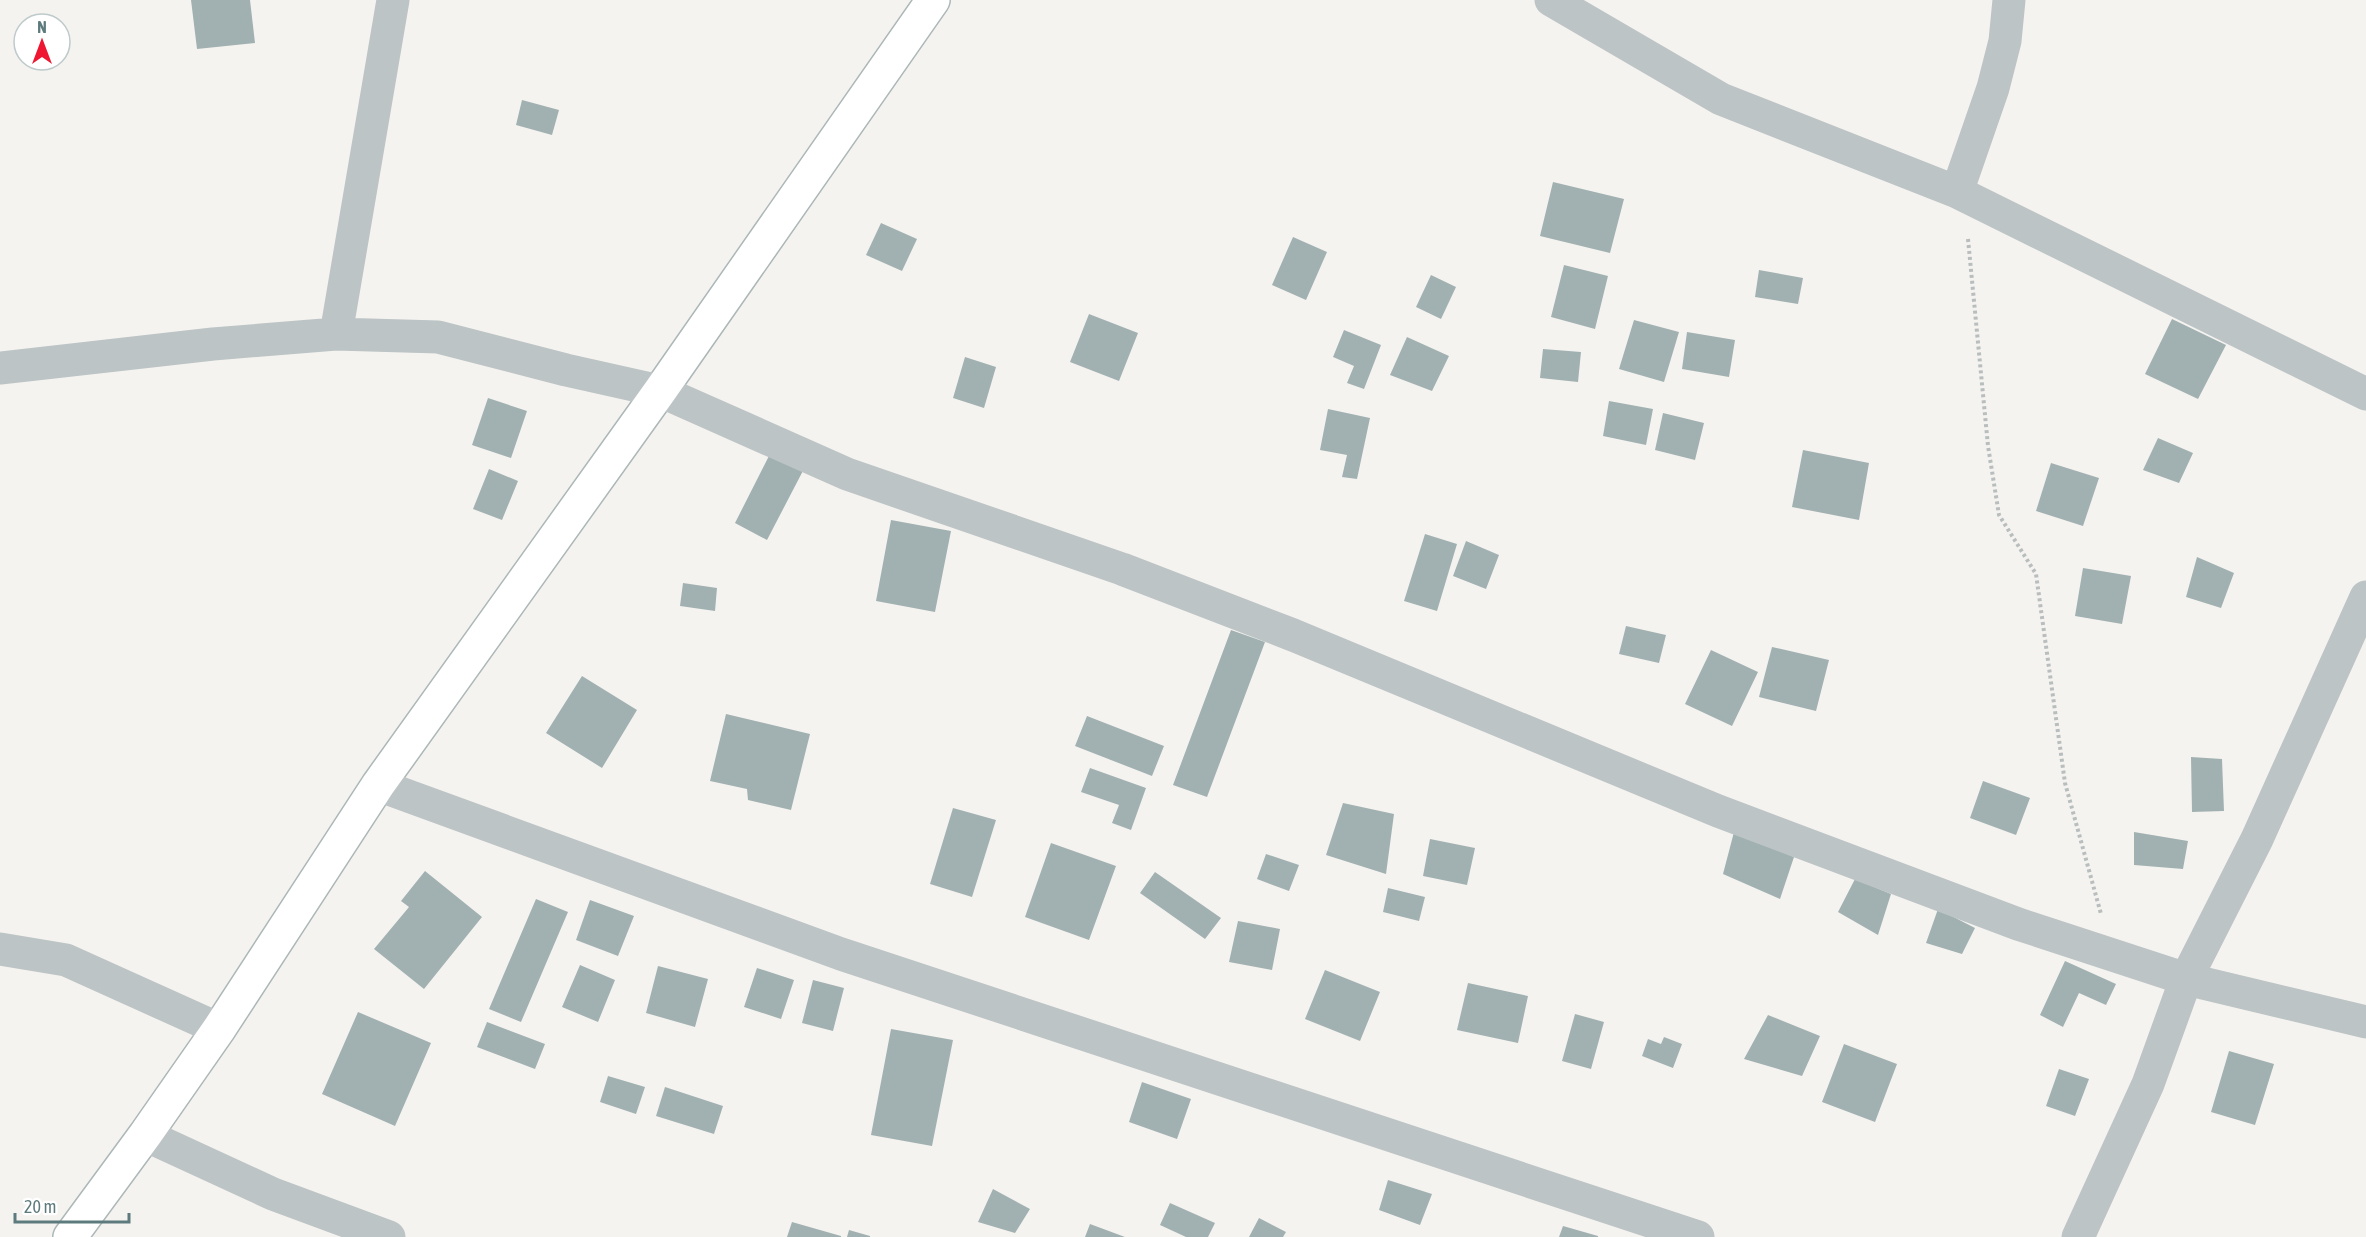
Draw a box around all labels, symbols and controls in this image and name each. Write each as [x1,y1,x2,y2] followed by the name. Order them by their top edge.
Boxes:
[12,12,72,72] north arrow
[37,18,47,36] text: N
[15,1186,129,1224] scale bar
[24,1196,56,1217] text: 20 m

